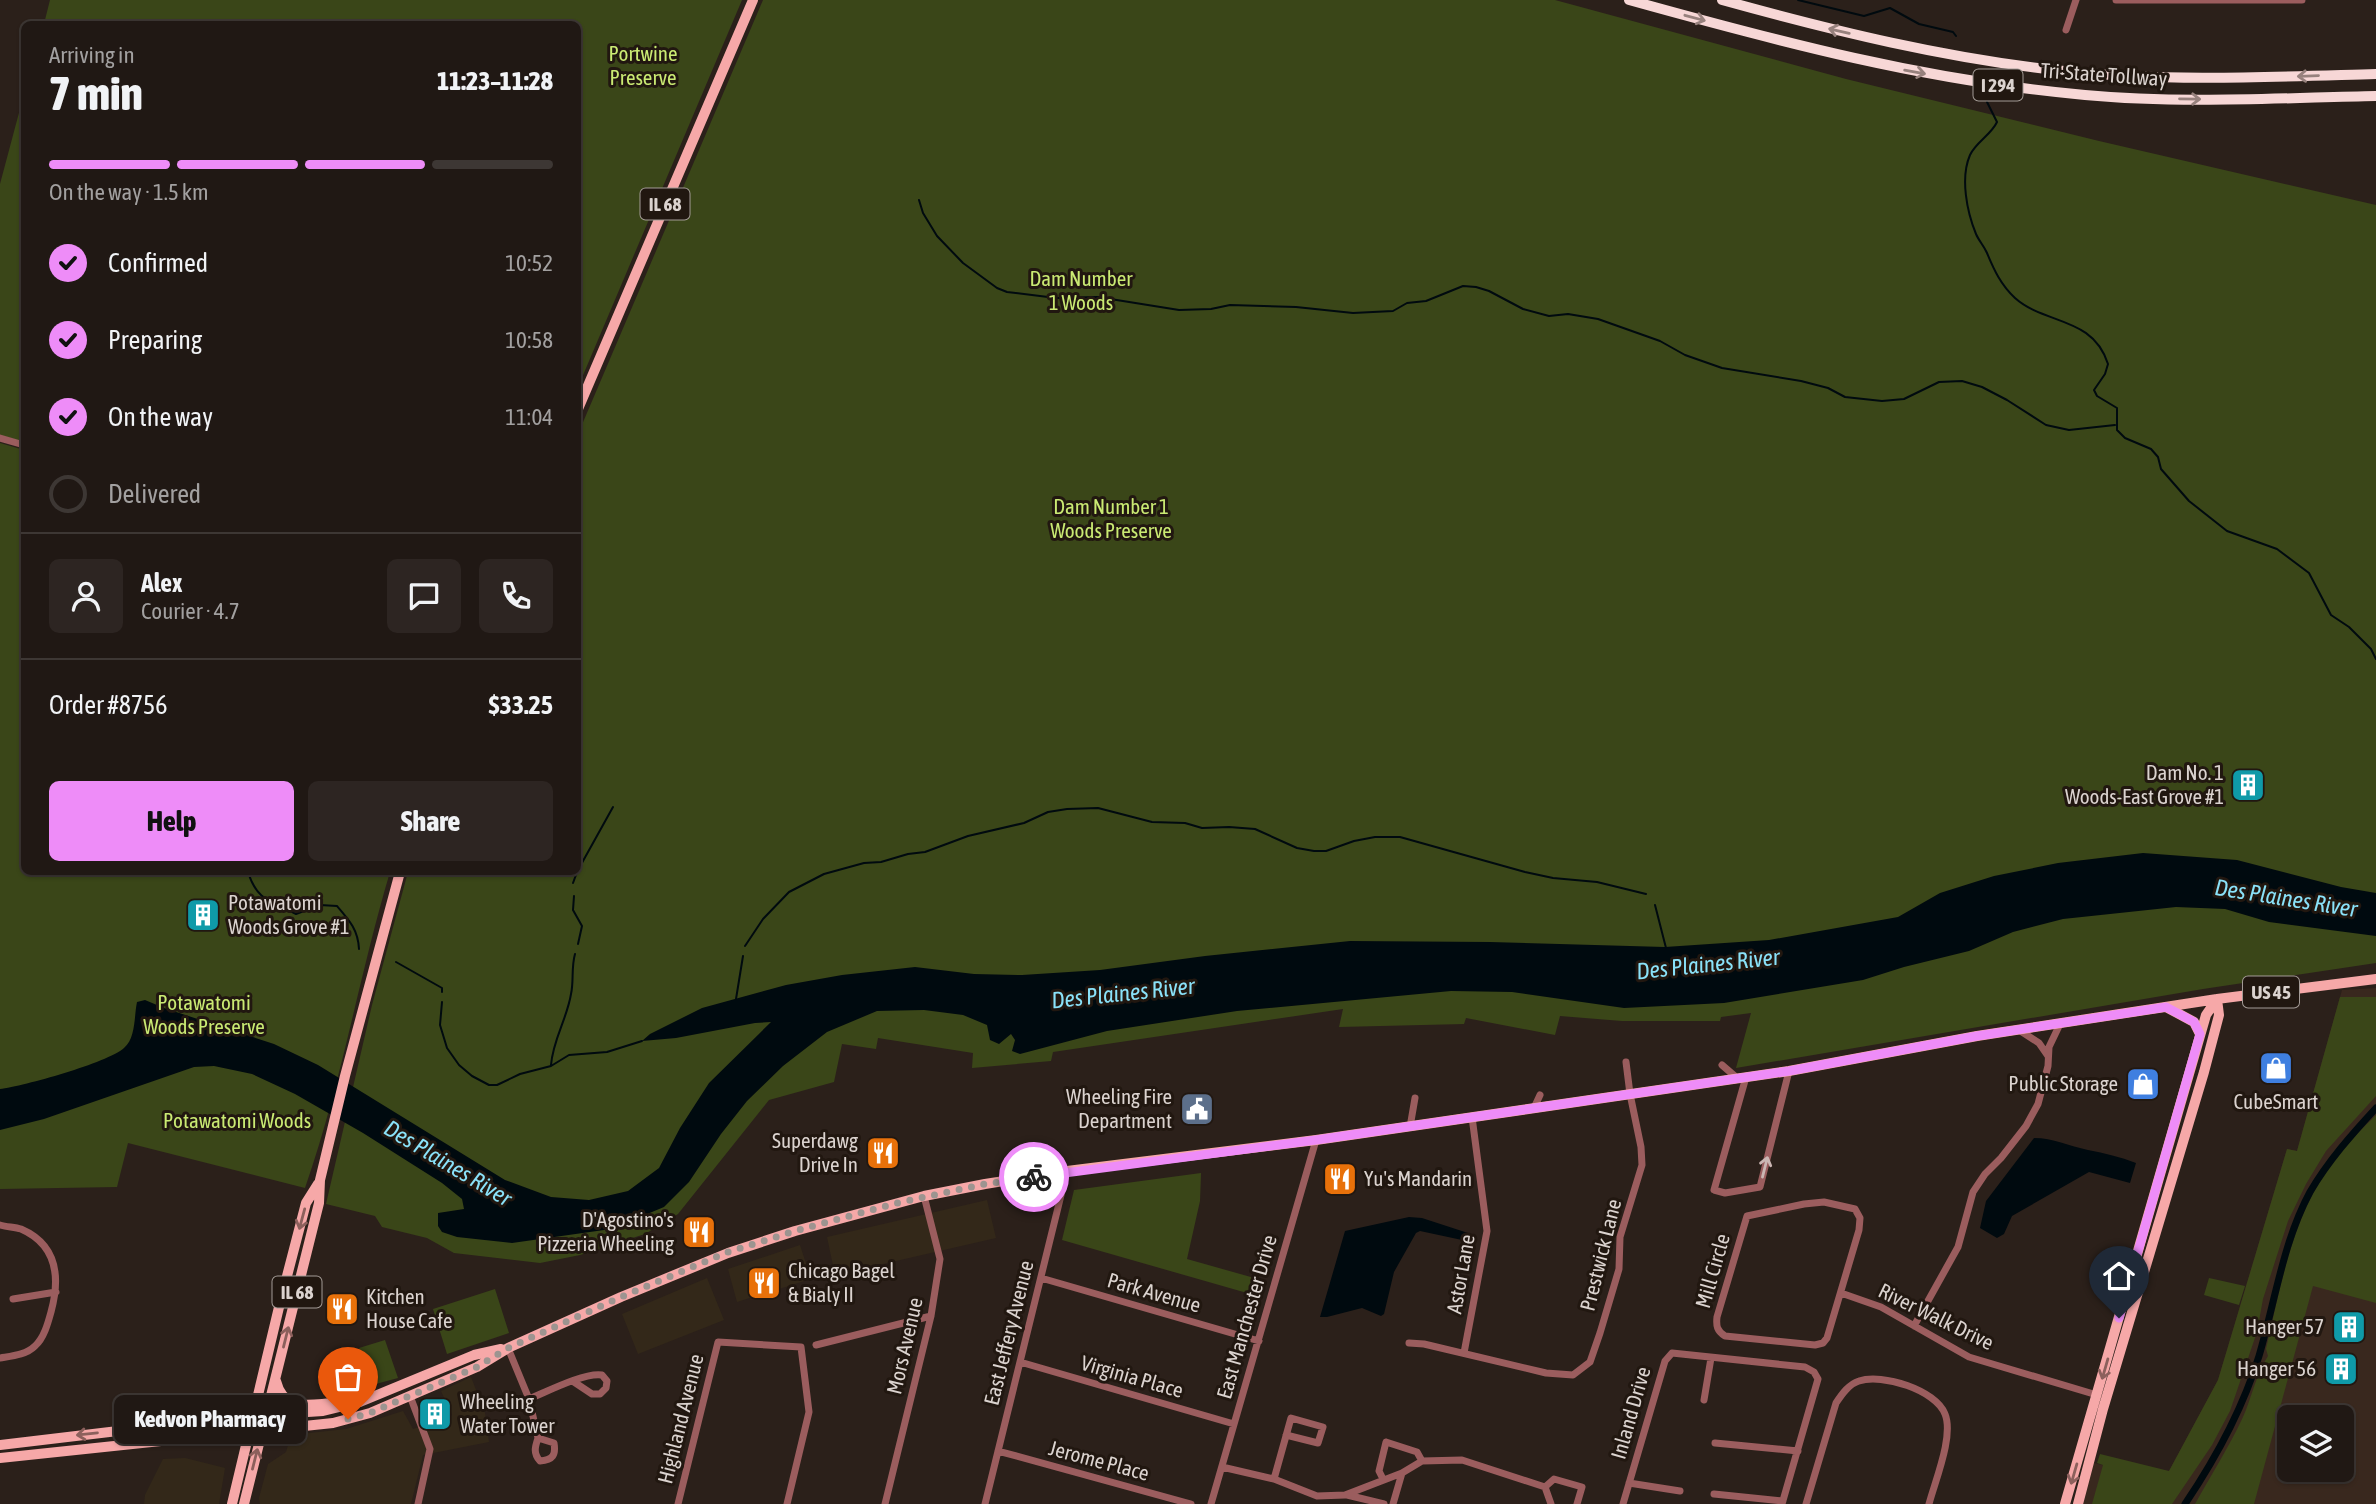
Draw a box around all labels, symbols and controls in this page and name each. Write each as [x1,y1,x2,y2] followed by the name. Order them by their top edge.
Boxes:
[1683,12,1705,25] one-way arrow
[1828,24,1851,37] one-way arrow
[608,41,678,89] park label: Portwine Preserve
[49,42,135,68] text: Arriving in
[2040,58,2168,90] street label: Tri-State Tollway
[437,66,553,96] text: 11:23–11:28
[1904,66,1926,79] one-way arrow
[49,67,143,120] text: 7 min
[1974,69,2022,100] road number: I 294
[2297,69,2320,83] one-way arrow
[2178,92,2201,106] one-way arrow
[49,179,209,205] text: On the way · 1.5 km
[640,188,690,220] road number: IL 68
[49,244,87,282] icon: check
[108,248,208,278] text: Confirmed
[505,250,553,276] text: 10:52
[1030,266,1133,314] park label: Dam Number 1 Woods
[49,321,87,359] icon: check
[108,325,202,355] text: Preparing
[505,327,553,353] text: 10:58
[49,398,87,436] icon: check
[108,402,213,432] text: On the way
[505,404,553,430] text: 11:04
[108,479,201,509] text: Delivered
[1050,494,1172,542] park label: Dam Number 1 Woods Preserve
[49,559,123,633] button: person
[387,559,461,633] button: chat
[479,559,553,633] button: phone
[141,568,182,598] text: Alex
[141,598,240,624] text: Courier · 4.7
[49,690,168,720] text: Order #8756
[489,690,553,720] text: $33.25
[2065,760,2224,808] place label: Dam No. 1 Woods-East Grove #1
[2229,766,2267,804] building icon: Dam No. 1 Woods-East Grove #1
[49,781,294,861] button: Help
[308,781,553,861] button: Share
[2213,874,2360,922] water label: Des Plaines River
[228,890,350,938] place label: Potawatomi Woods Grove #1
[184,896,222,934] building icon: Potawatomi Woods Grove #1
[1635,943,1782,984] water label: Des Plaines River
[1050,972,1197,1013] water label: Des Plaines River
[2243,976,2299,1008] road number: US 45
[143,990,265,1038] park label: Potawatomi Woods Preserve
[2257,1049,2295,1087] shop icon: CubeSmart
[2124,1065,2162,1103] shop icon: Public Storage
[2008,1071,2118,1095] place label: Public Storage
[1066,1084,1172,1132] place label: Wheeling Fire Department
[2234,1089,2318,1113] place label: CubeSmart
[1178,1090,1216,1128] public building icon: Wheeling Fire Department
[163,1108,311,1132] park label: Potawatomi Woods
[380,1115,517,1212] water label: Des Plaines River
[772,1128,858,1176] place label: Superdawg Drive In
[864,1134,902,1172] restaurant icon: Superdawg Drive In
[999,1142,1069,1212] courier
[1759,1156,1772,1179] one-way arrow
[1015,1158,1053,1196] icon: bike
[1321,1160,1359,1198] restaurant icon: Yu's Mandarin
[1364,1166,1472,1190] place label: Yu's Mandarin
[1575,1196,1626,1313] street label: Prestwick Lane
[295,1207,308,1230] one-way arrow
[537,1207,674,1255] place label: D'Agostino's Pizzeria Wheeling
[680,1213,718,1251] restaurant icon: D'Agostino's Pizzeria Wheeling
[1690,1231,1734,1311] street label: Mill Circle
[1211,1232,1281,1401] street label: East Manchester Drive
[1441,1232,1479,1315] street label: Astor Lane
[2089,1246,2149,1318] pin
[2100,1257,2138,1295] icon: home
[788,1258,895,1306] place label: Chicago Bagel & Bialy II
[978,1258,1038,1408] street label: East Jeffery Avenue
[745,1264,783,1302] restaurant icon: Chicago Bagel & Bialy II
[1105,1267,1204,1317] street label: Park Avenue
[272,1276,322,1308] road number: IL 68
[1875,1278,1998,1354] street label: River Walk Drive
[366,1284,453,1332] place label: Kitchen House Cafe
[323,1290,361,1328] restaurant icon: Kitchen House Cafe
[881,1295,927,1396] street label: Mors Avenue
[2330,1308,2368,1346] building icon: Hanger 57
[2245,1314,2324,1338] place label: Hanger 57
[280,1326,293,1349] one-way arrow
[318,1347,378,1419] pin
[1078,1350,1186,1402] street label: Virginia Place
[2322,1350,2360,1388] building icon: Hanger 56
[652,1351,708,1486] street label: Highland Avenue
[2237,1356,2316,1380] place label: Hanger 56
[2097,1357,2110,1379] one-way arrow
[329,1358,367,1396] icon: bag
[1605,1364,1655,1462] street label: Inland Drive
[460,1389,555,1437] place label: Wheeling Water Tower
[114,1394,306,1444] callout: Kedvon Pharmacy
[416,1395,454,1433] building icon: Wheeling Water Tower
[2277,1405,2354,1482] map controls
[2277,1405,2354,1482] button: layers
[134,1406,286,1432] text: Kedvon Pharmacy
[77,1427,99,1440] one-way arrow
[1047,1435,1152,1485] street label: Jerome Place
[249,1448,262,1471] one-way arrow
[2067,1463,2080,1485] one-way arrow

